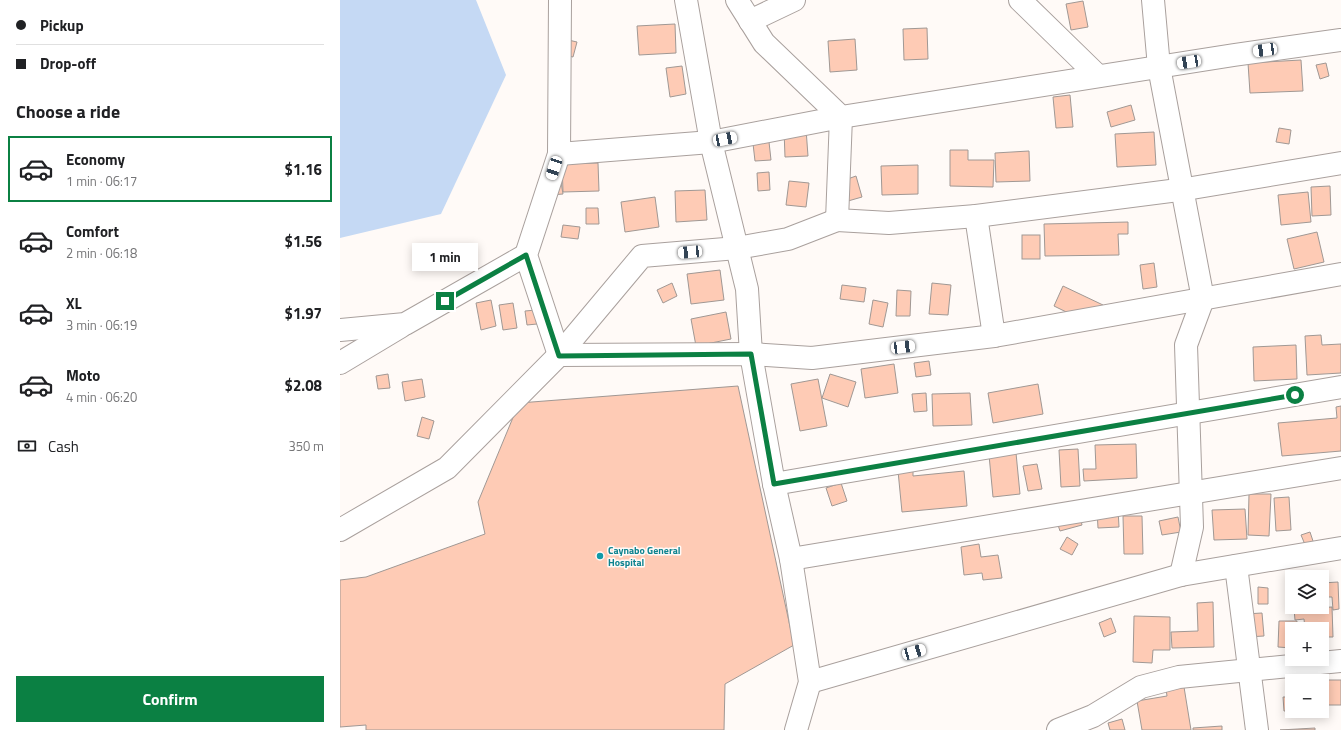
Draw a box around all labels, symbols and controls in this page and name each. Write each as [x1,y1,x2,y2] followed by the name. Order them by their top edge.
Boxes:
[40,14,84,37] text: Pickup
[1252,42,1278,58] car
[40,52,96,75] text: Drop-off
[1176,54,1202,70] car
[16,98,120,125] text: Choose a ride
[712,131,738,147] car
[66,148,125,171] text: Economy
[18,151,54,187] icon: car
[545,155,563,181] car
[285,158,322,181] text: $1.16
[66,171,137,191] text: 1 min · 06:17
[66,220,119,243] text: Comfort
[18,223,54,259] icon: car
[285,230,322,253] text: $1.56
[66,243,137,263] text: 2 min · 06:18
[412,243,478,271] callout: 1 min
[678,245,702,259] car
[429,247,461,267] text: 1 min
[66,292,82,315] text: XL
[436,292,454,310] route end
[18,295,54,331] icon: car
[285,302,322,325] text: $1.97
[66,315,137,335] text: 3 min · 06:19
[890,340,916,354] car
[66,364,100,387] text: Moto
[18,367,54,403] icon: car
[285,374,322,397] text: $2.08
[1286,386,1304,404] route start
[66,387,137,407] text: 4 min · 06:20
[16,435,38,457] icon: cash
[48,435,79,458] text: Cash
[288,436,324,456] text: 350 m
[608,543,681,570] place label: Caynabo General Hospital
[595,551,605,561] marker: Caynabo General Hospital
[1285,570,1329,718] map controls
[1285,570,1329,614] button: layers
[1285,622,1329,666] button: +
[901,643,927,661] car
[1285,674,1329,718] button: −
[16,676,324,722] button: Confirm

